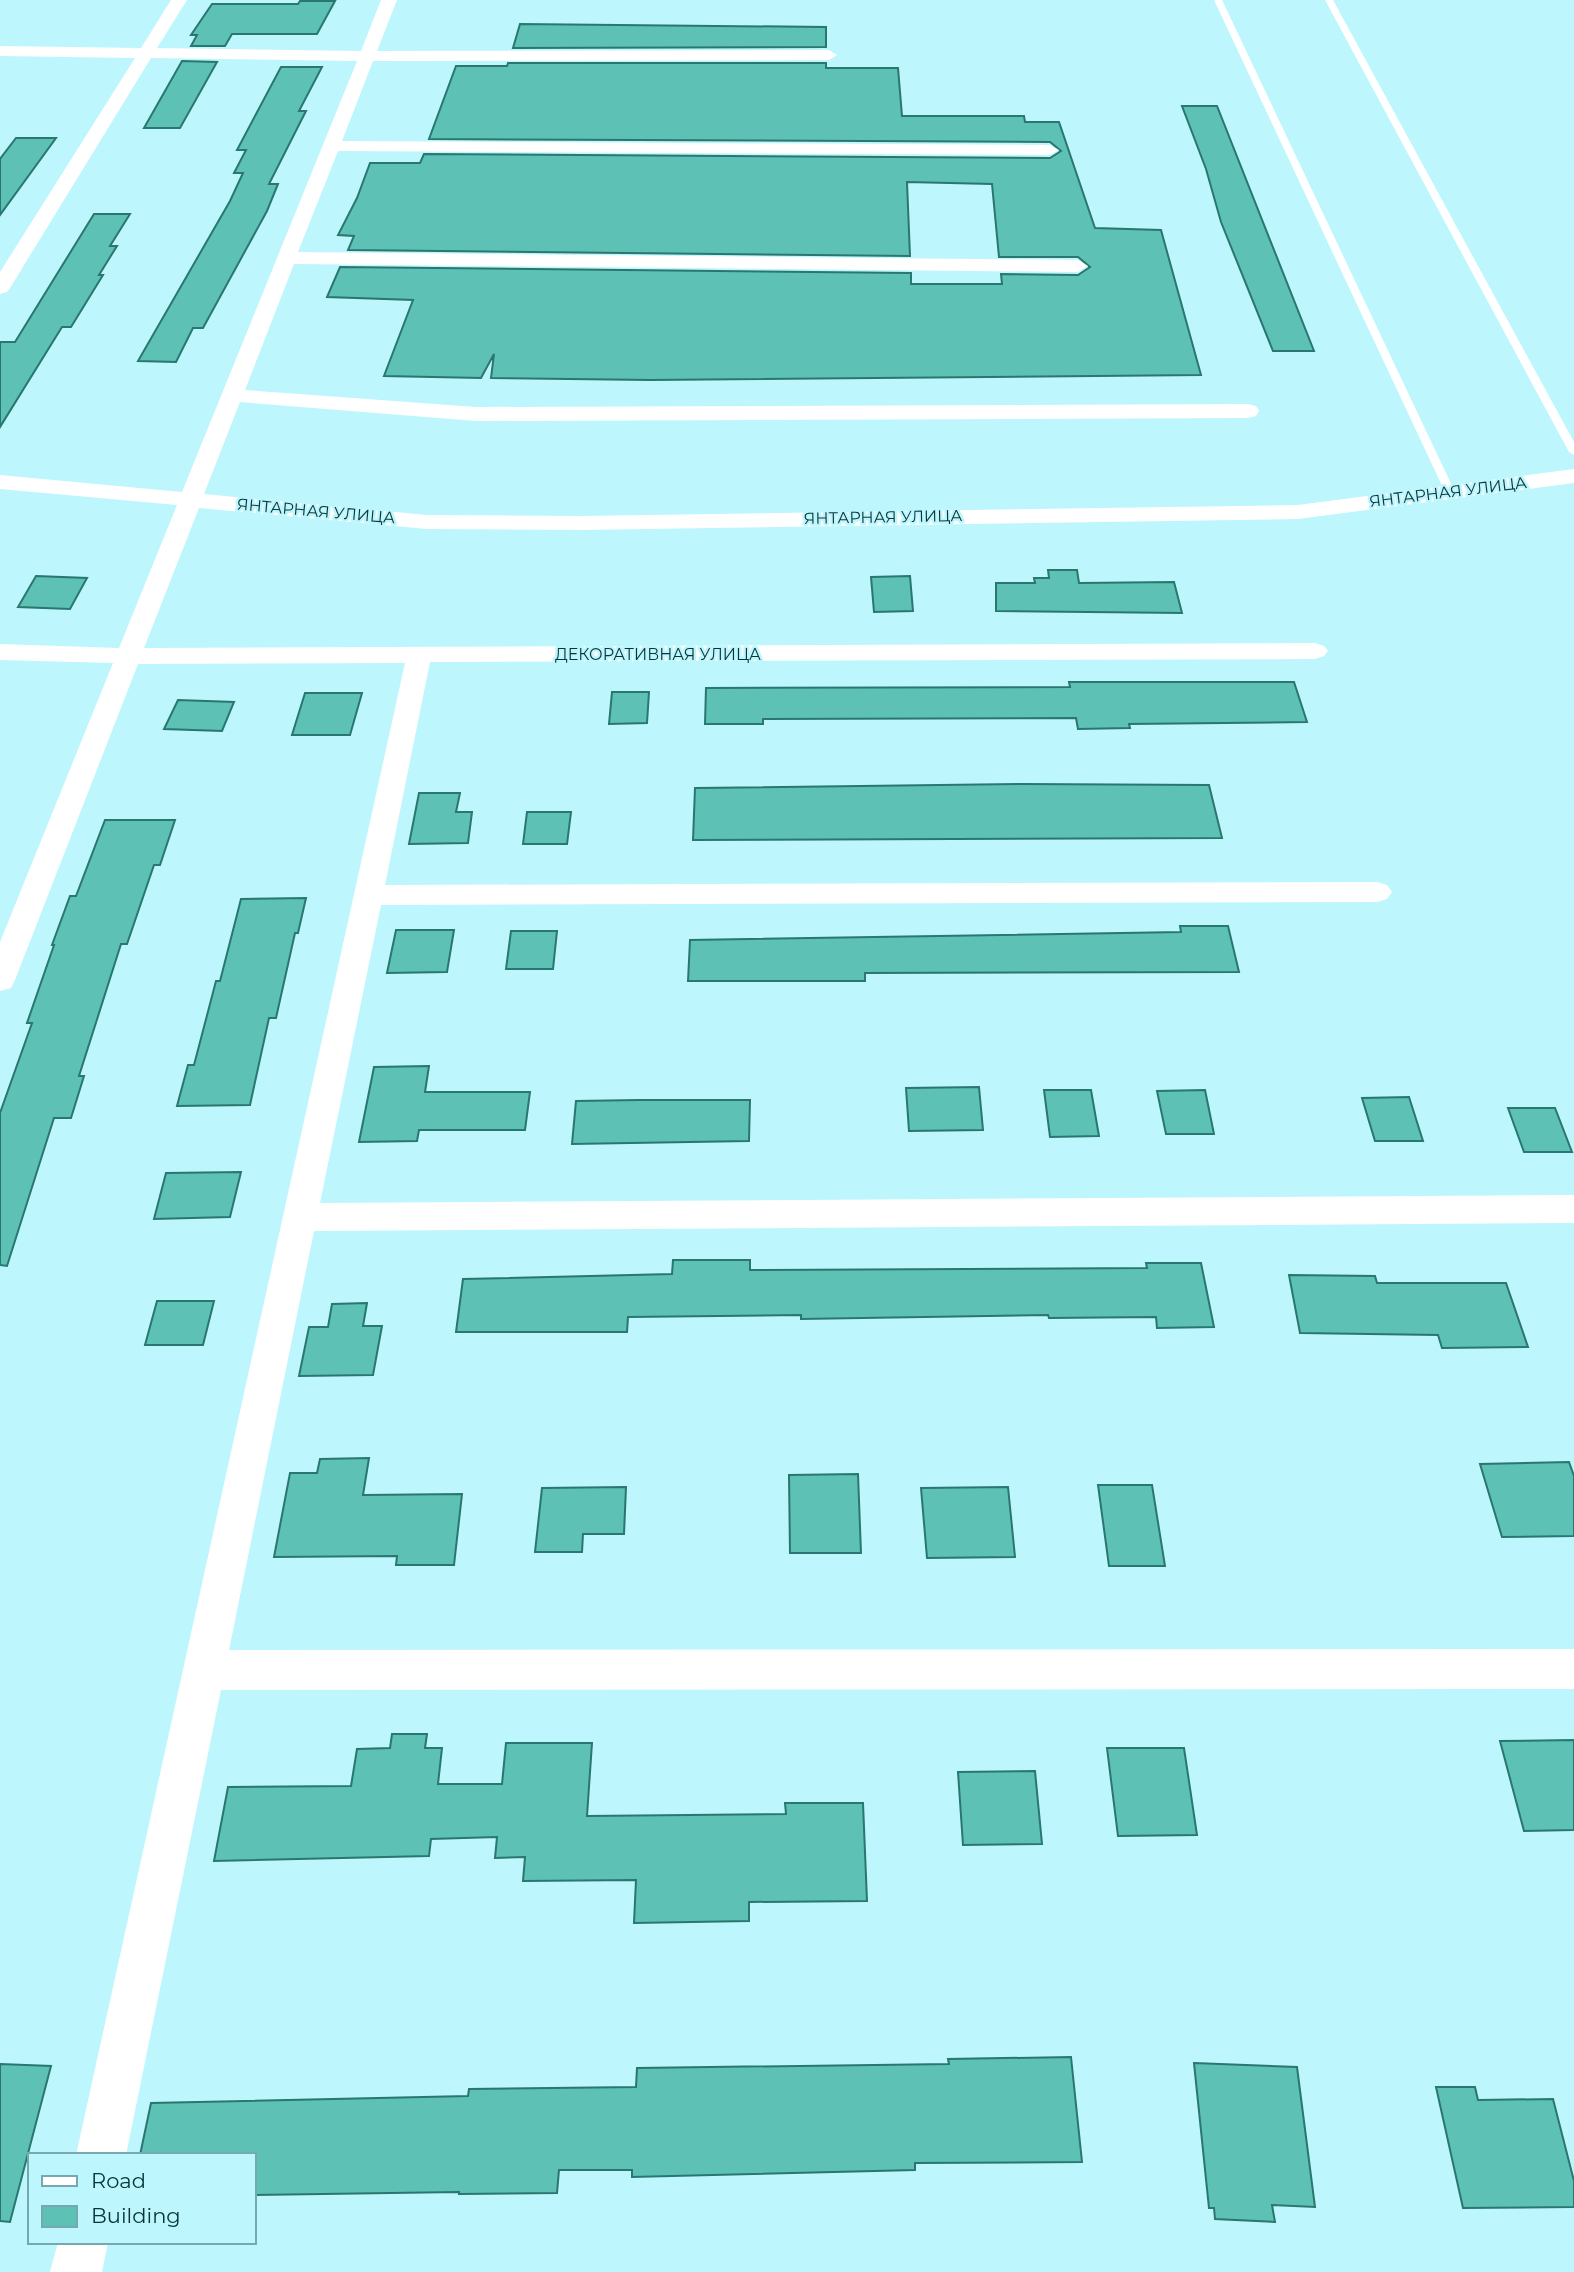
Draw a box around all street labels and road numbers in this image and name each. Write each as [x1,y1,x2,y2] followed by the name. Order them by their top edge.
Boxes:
[1368,473,1528,511] street label: ЯНТАРНАЯ УЛИЦА
[236,495,396,527] street label: ЯНТАРНАЯ УЛИЦА
[804,506,963,528] street label: ЯНТАРНАЯ УЛИЦА
[555,645,761,664] street label: ДЕКОРАТИВНАЯ УЛИЦА

